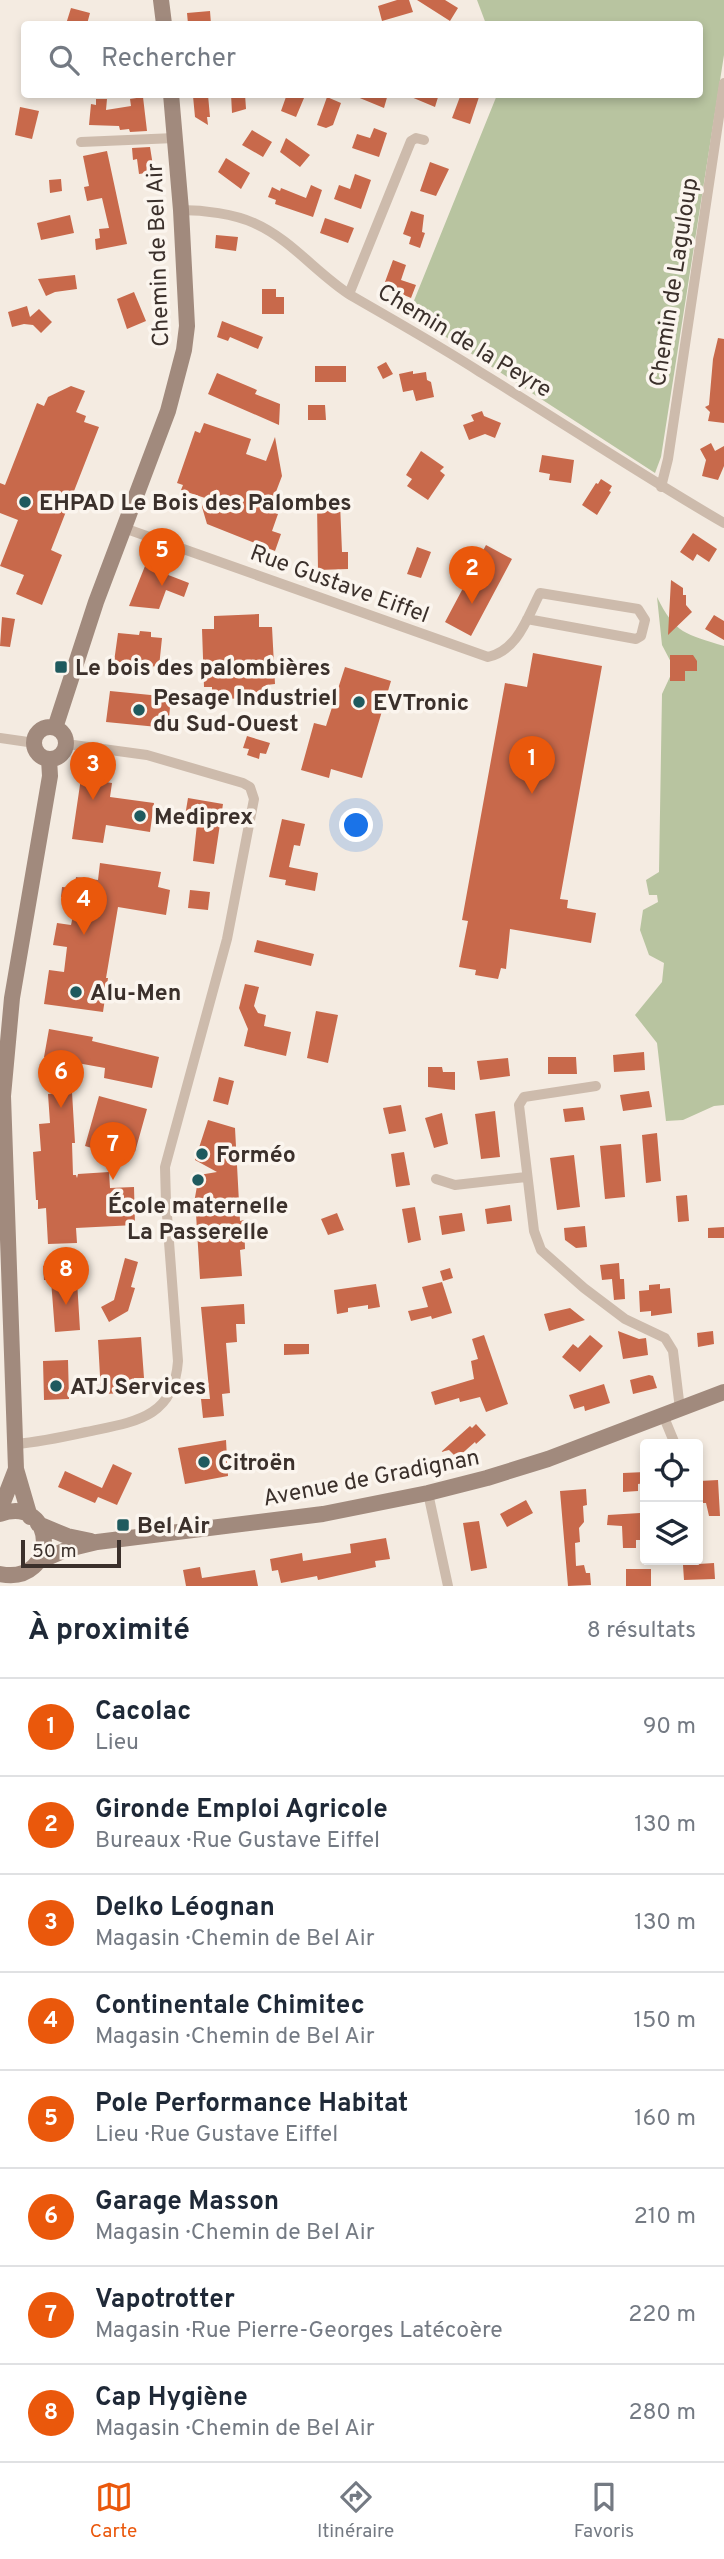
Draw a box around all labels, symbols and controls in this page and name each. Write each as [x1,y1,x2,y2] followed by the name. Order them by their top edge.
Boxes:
[21,21,703,98] search box
[45,41,83,79] icon: search
[101,43,236,76] text: Rechercher
[142,163,177,347] street label: Chemin de Bel Air
[645,176,706,389] street label: Chemin de Laguloup
[371,279,556,406] street label: Chemin de la Peyre
[39,490,352,519] place label: EHPAD Le Bois des Palombes
[17,494,33,510] marker: EHPAD Le Bois des Palombes
[139,528,185,586] pin: 5
[246,540,433,631] street label: Rue Gustave Eiffel
[449,546,495,604] pin: 2
[75,655,331,684] place label: Le bois des palombières
[53,659,69,675] marker: Le bois des palombières
[153,685,338,740] place label: Pesage Industriel du Sud-Ouest
[373,690,469,719] place label: EVTronic
[351,694,367,710] marker: EVTronic
[131,702,147,718] marker: Pesage Industriel du Sud-Ouest
[509,736,555,794] pin: 1
[70,742,116,800] pin: 3
[154,804,253,833] place label: Mediprex
[132,808,148,824] marker: Mediprex
[339,808,373,842] your location
[61,877,107,935] pin: 4
[90,980,181,1009] place label: Alu-Men
[68,984,84,1000] marker: Alu-Men
[38,1050,84,1108] pin: 6
[90,1122,136,1180] pin: 7
[216,1142,296,1171] place label: Forméo
[194,1146,210,1162] marker: Forméo
[190,1172,206,1188] marker: École maternelle La Passerelle
[108,1192,288,1248] place label: École maternelle La Passerelle
[43,1247,89,1305] pin: 8
[70,1374,206,1403] place label: ATJ Services
[48,1378,64,1394] marker: ATJ Services
[640,1439,703,1565] map controls
[640,1439,703,1502] button: locate
[261,1444,482,1515] street label: Avenue de Gradignan
[218,1450,296,1479] place label: Citroën
[196,1454,212,1470] marker: Citroën
[640,1502,703,1565] button: layers
[137,1513,210,1542] place label: Bel Air
[115,1517,131,1533] marker: Bel Air
[21,1537,121,1569] scale bar
[32,1540,77,1564] text: 50 m
[28,1613,190,1650] text: À proximité
[587,1617,696,1646] text: 8 résultats
[95,1696,191,1729] text: Cacolac
[46,1713,56,1742] text: 1
[643,1713,696,1742] text: 90 m
[95,1729,139,1758] text: Lieu
[95,1794,388,1827] text: Gironde Emploi Agricole
[44,1811,58,1840] text: 2
[634,1811,696,1840] text: 130 m
[95,1827,380,1856] text: Bureaux · Rue Gustave Eiffel
[95,1892,275,1925] text: Delko Léognan
[44,1909,58,1938] text: 3
[634,1909,696,1938] text: 130 m
[95,1925,375,1954] text: Magasin · Chemin de Bel Air
[95,1990,365,2023] text: Continentale Chimitec
[44,2007,58,2036] text: 4
[634,2007,696,2036] text: 150 m
[95,2023,375,2052] text: Magasin · Chemin de Bel Air
[95,2088,408,2121] text: Pole Performance Habitat
[44,2105,58,2134] text: 5
[634,2105,696,2134] text: 160 m
[95,2121,338,2150] text: Lieu · Rue Gustave Eiffel
[95,2186,279,2219] text: Garage Masson
[44,2203,58,2232] text: 6
[634,2203,696,2232] text: 210 m
[95,2219,375,2248] text: Magasin · Chemin de Bel Air
[95,2284,235,2317] text: Vapotrotter
[45,2301,57,2330] text: 7
[628,2301,696,2330] text: 220 m
[95,2317,503,2346] text: Magasin · Rue Pierre-Georges Latécoère
[95,2382,248,2415] text: Cap Hygiène
[44,2399,58,2428] text: 8
[628,2399,696,2428] text: 280 m
[95,2415,375,2444] text: Magasin · Chemin de Bel Air
[90,2478,137,2544] tab: Carte
[317,2478,394,2544] tab: Itinéraire
[574,2478,634,2544] tab: Favoris

